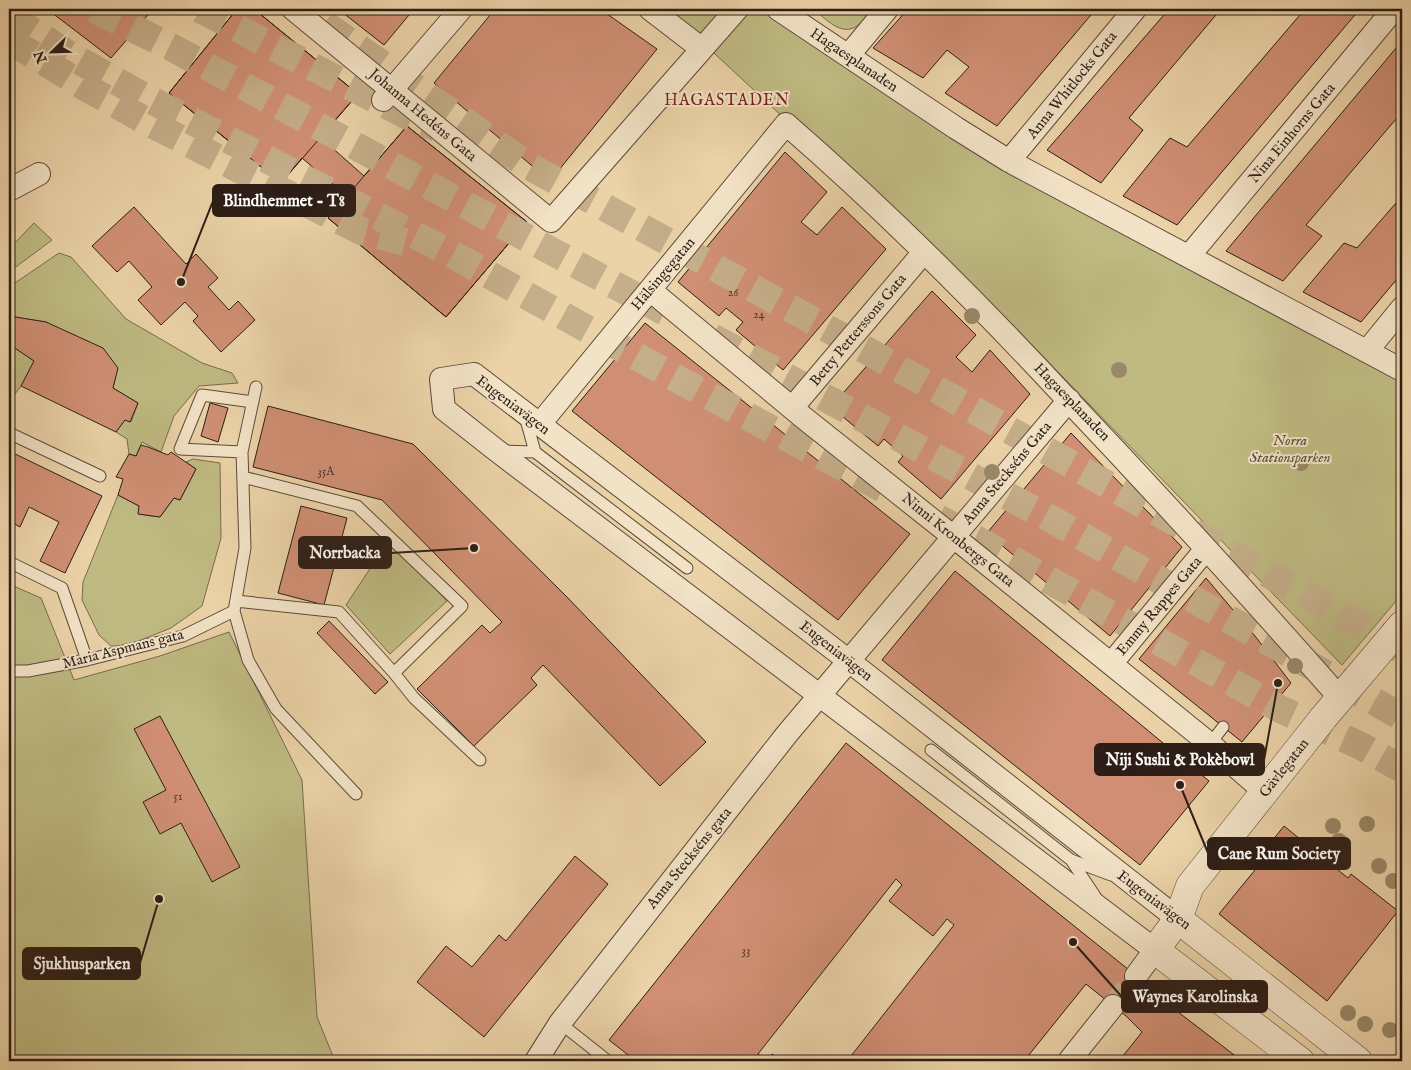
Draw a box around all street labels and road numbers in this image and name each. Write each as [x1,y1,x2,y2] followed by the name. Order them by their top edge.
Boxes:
[806,24,902,96] street label: Hagaesplanaden
[1022,27,1122,143] street label: Anna Whitlocks Gata
[364,63,481,166] street label: Johanna Hedéns Gata
[1245,79,1340,187] street label: Nina Einhorns Gata
[627,233,699,315] street label: Hälsingegatan
[805,270,911,390] street label: Betty Petterssons Gata
[1030,359,1114,445] street label: Hagaesplanaden
[472,371,554,439] street label: Eugeniavägen
[958,417,1056,529] street label: Anna Steckséns Gata
[898,489,1019,592] street label: Ninni Kronbergs Gata
[1112,552,1206,659] street label: Emmy Rappes Gata
[796,617,876,685] street label: Eugeniavägen
[60,625,186,673] street label: Maria Aspmans gata
[1255,735,1313,801] street label: Gävlegatan
[642,803,736,913] street label: Anna Steckséns gata
[1113,866,1195,934] street label: Eugeniavägen

